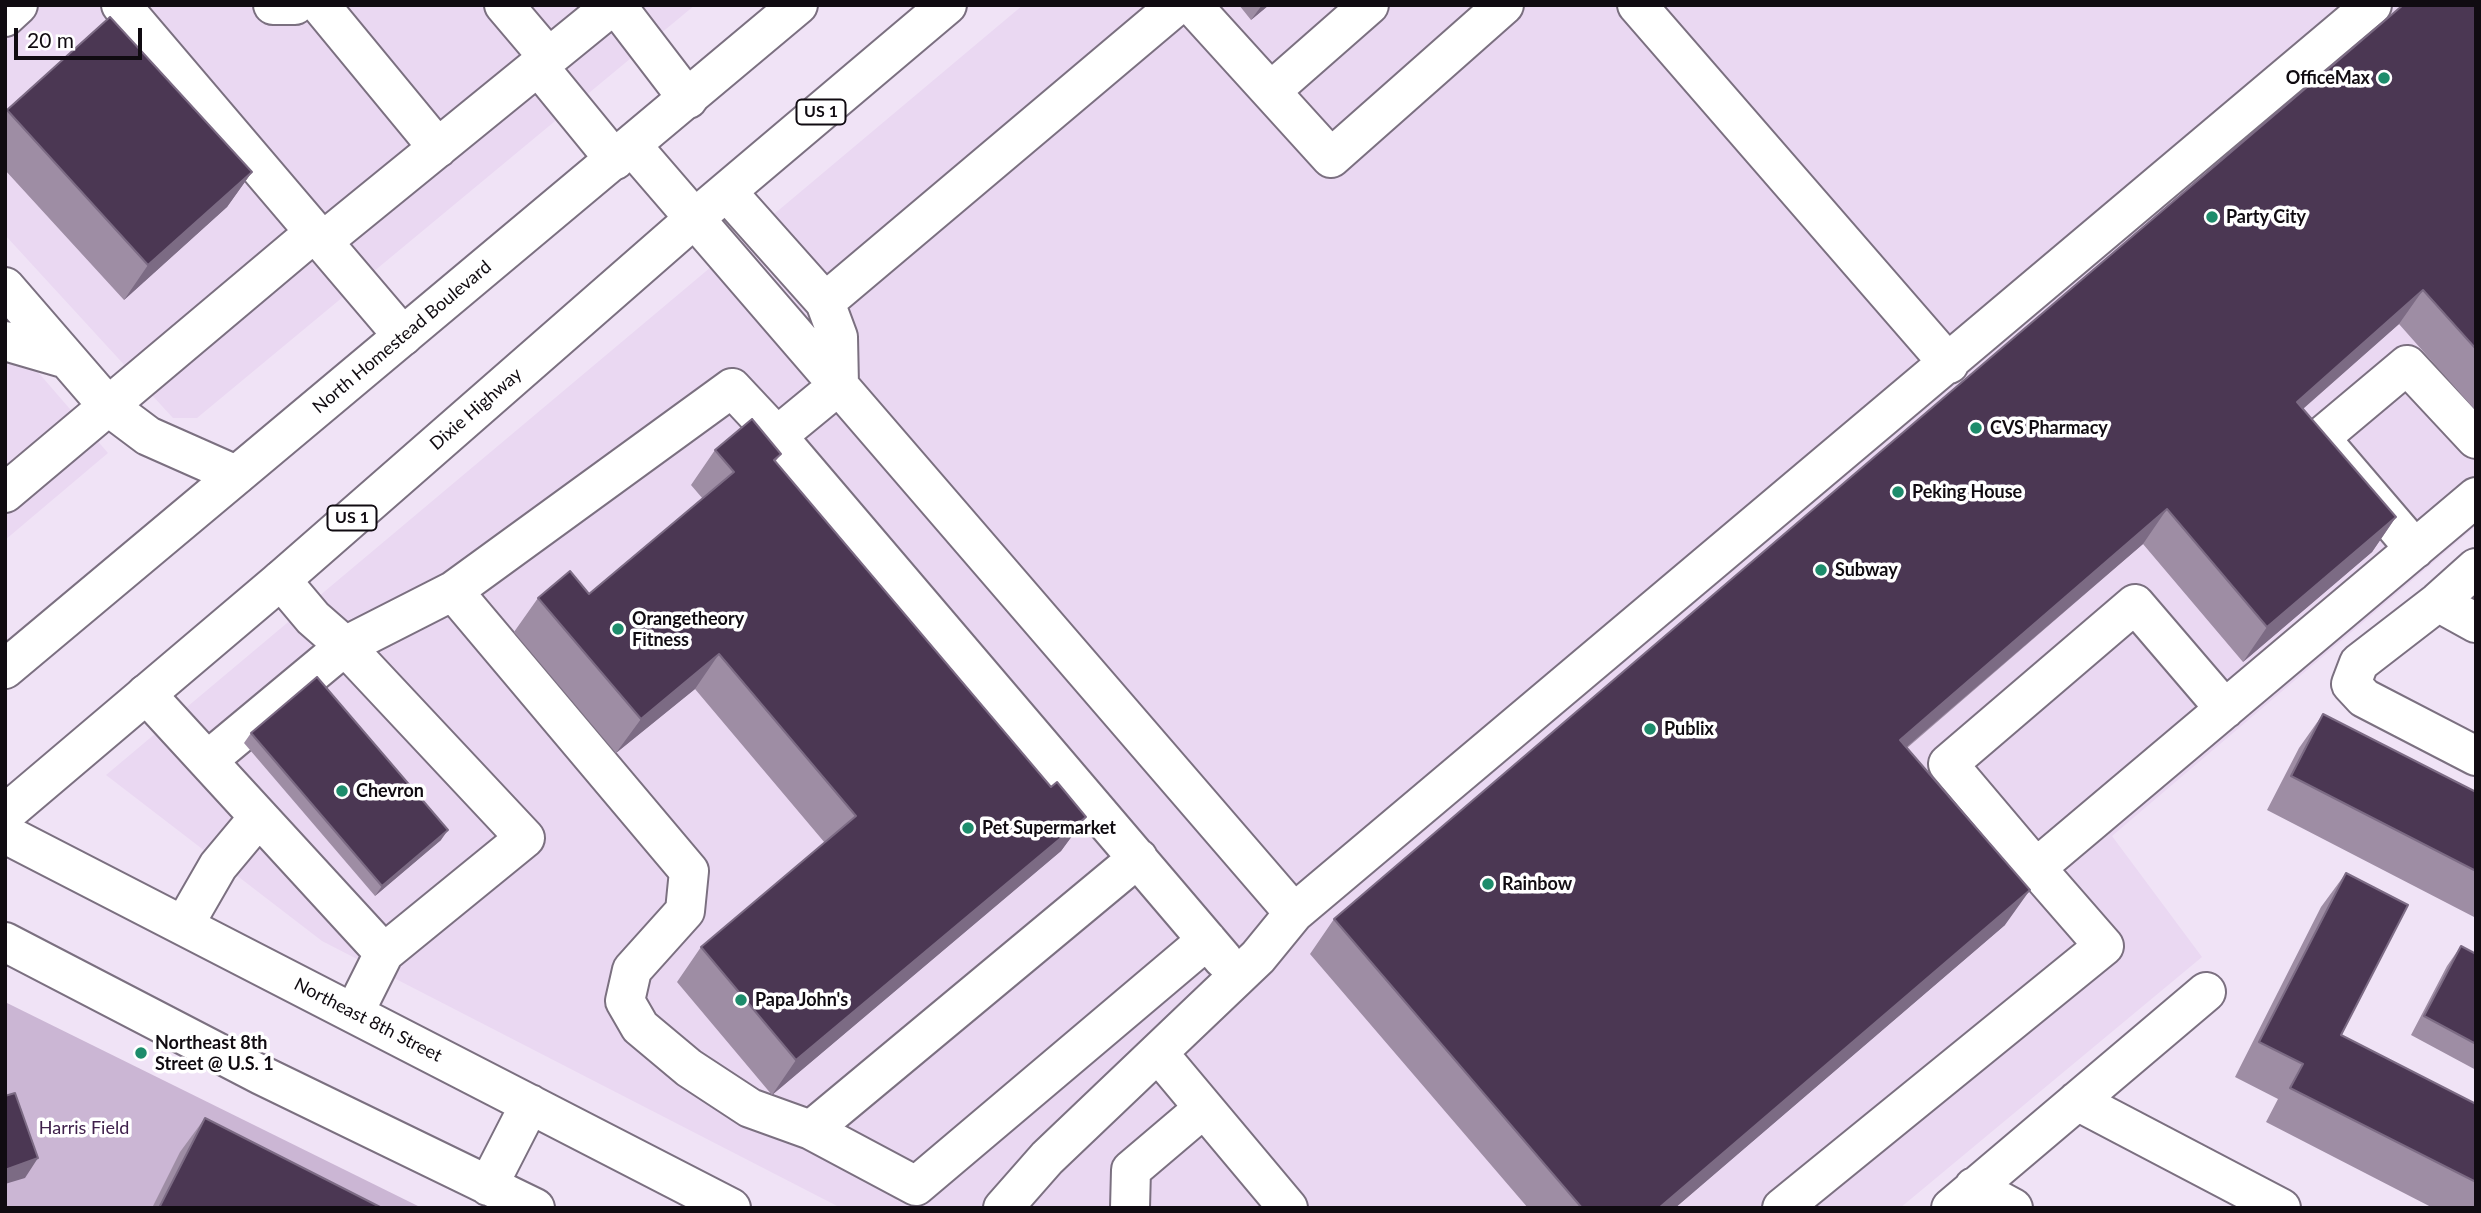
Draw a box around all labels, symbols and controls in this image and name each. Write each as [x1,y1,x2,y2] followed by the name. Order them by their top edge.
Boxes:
[18,14,145,58] scale bar
[27,27,74,52] text: 20 m
[2286,67,2370,89] place label: OfficeMax
[2376,70,2392,86] marker: OfficeMax
[796,100,846,124] road number: US 1
[2226,206,2306,228] place label: Party City
[2204,209,2220,225] marker: Party City
[308,256,496,418] street label: North Homestead Boulevard
[426,363,526,455] street label: Dixie Highway
[1990,417,2108,439] place label: CVS Pharmacy
[1968,420,1984,436] marker: CVS Pharmacy
[1912,481,2022,503] place label: Peking House
[1890,484,1906,500] marker: Peking House
[328,505,376,530] road number: US 1
[1835,559,1898,581] place label: Subway
[1813,562,1829,578] marker: Subway
[632,608,744,650] place label: Orangetheory Fitness
[610,621,626,637] marker: Orangetheory Fitness
[1664,718,1714,740] place label: Publix
[1642,721,1658,737] marker: Publix
[356,780,424,802] place label: Chevron
[334,783,350,799] marker: Chevron
[982,817,1116,839] place label: Pet Supermarket
[960,820,976,836] marker: Pet Supermarket
[1502,873,1572,895] place label: Rainbow
[1480,876,1496,892] marker: Rainbow
[290,973,446,1067] street label: Northeast 8th Street
[755,989,848,1011] place label: Papa John's
[733,992,749,1008] marker: Papa John's
[155,1032,274,1074] place label: Northeast 8th Street @ U.S. 1
[133,1045,149,1061] marker: Northeast 8th Street @ U.S. 1
[39,1117,129,1139] park label: Harris Field

